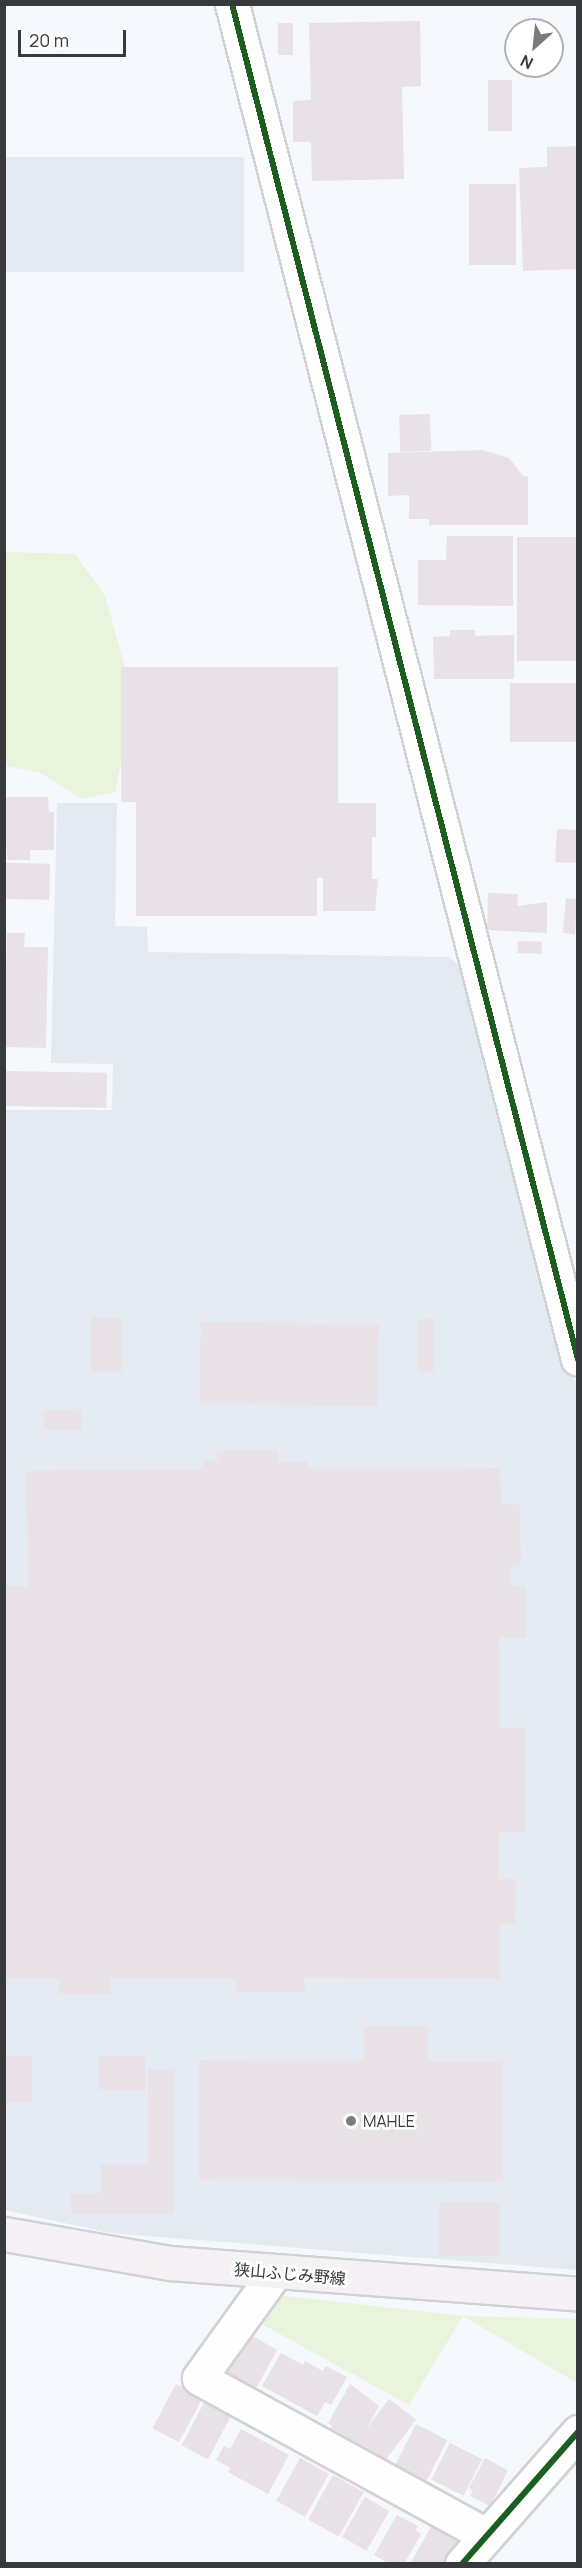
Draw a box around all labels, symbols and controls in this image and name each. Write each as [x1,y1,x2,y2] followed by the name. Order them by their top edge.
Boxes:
[21,18,129,56] scale bar
[504,18,564,78] north arrow
[29,28,69,52] text: 20 m
[517,50,537,75] text: N
[363,2111,415,2131] place label: MAHLE
[344,2114,358,2128] marker: MAHLE
[233,2260,347,2288] street label: 狭山ふじみ野線

